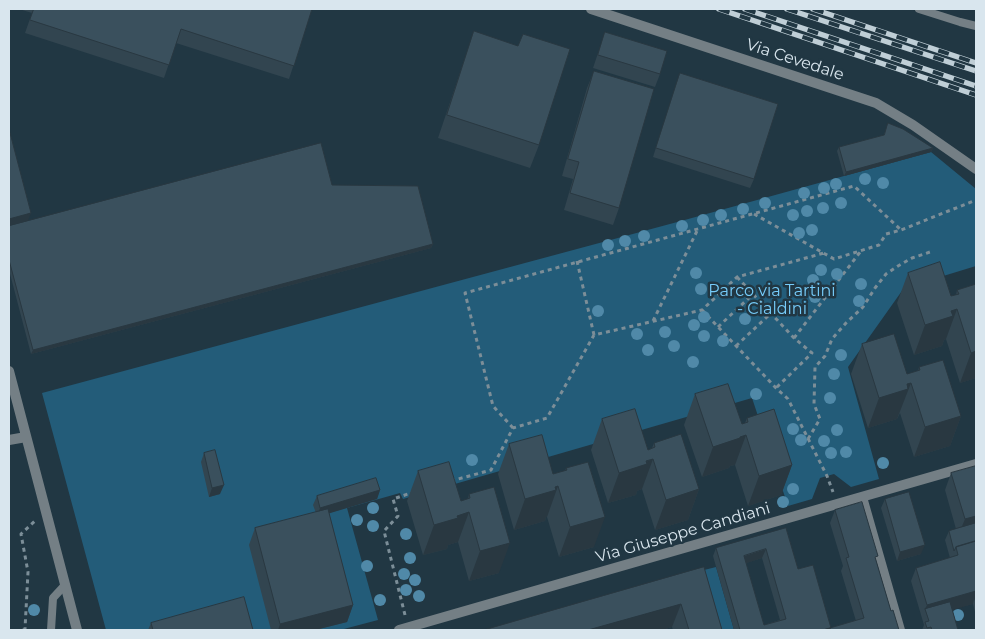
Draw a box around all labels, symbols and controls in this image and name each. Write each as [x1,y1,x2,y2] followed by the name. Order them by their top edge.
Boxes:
[744,35,846,85] street label: Via Cevedale
[708,281,836,319] park label: Parco via Tartini - Cialdini
[594,499,772,567] street label: Via Giuseppe Candiani

